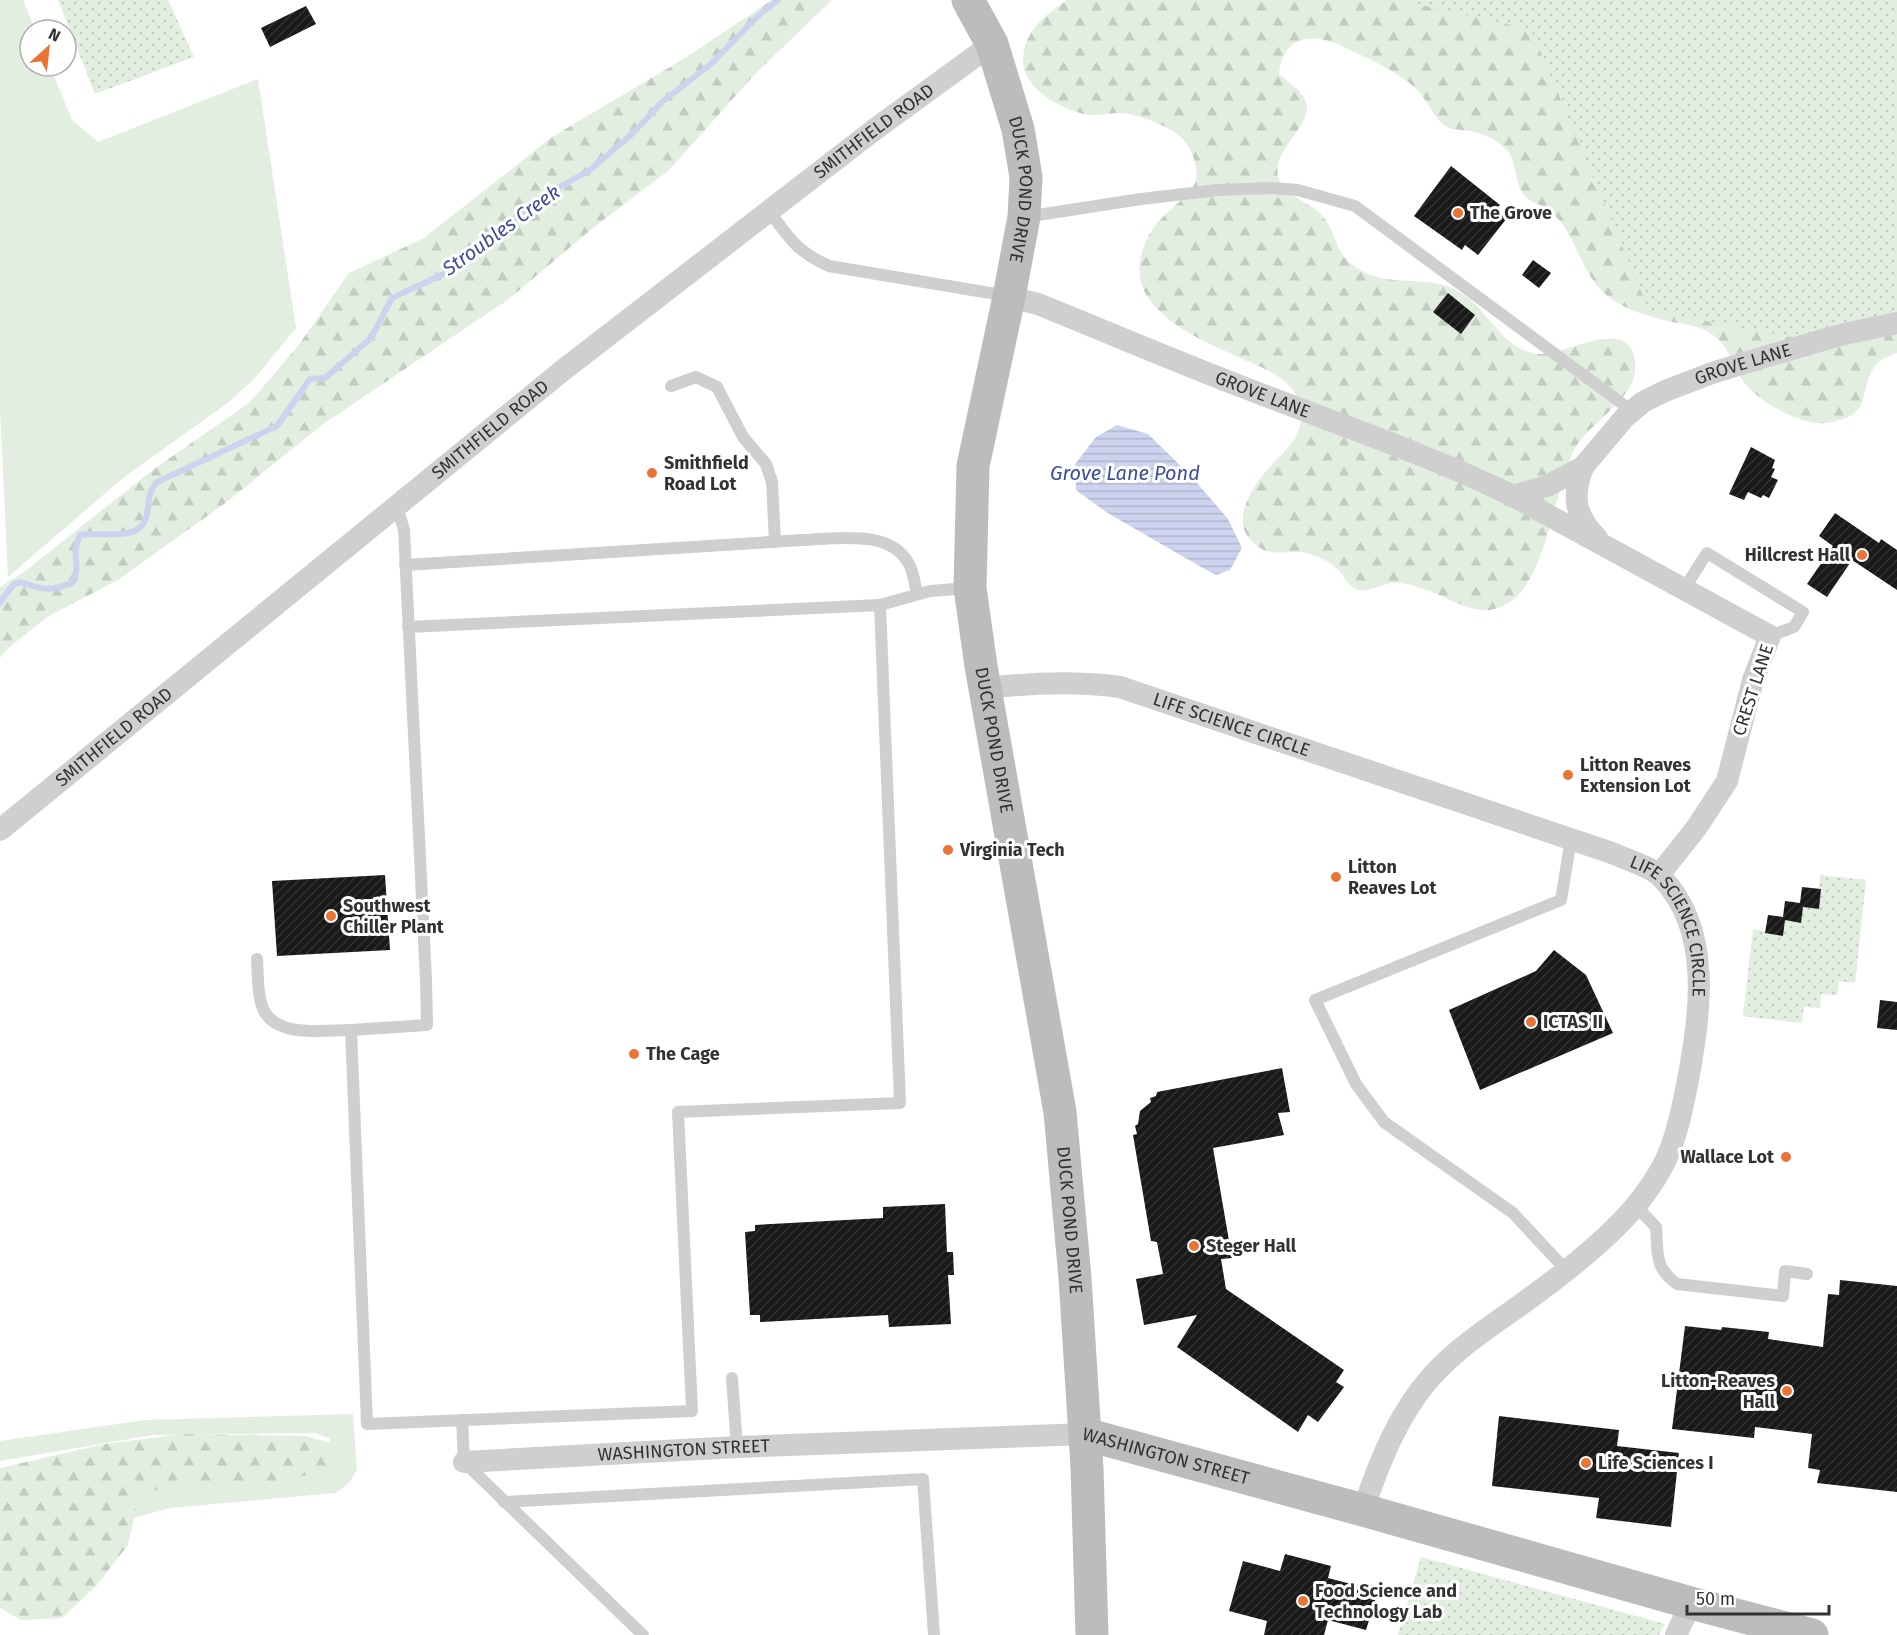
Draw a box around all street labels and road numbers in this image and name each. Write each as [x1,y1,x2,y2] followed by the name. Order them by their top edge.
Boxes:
[809,79,938,183] street label: SMITHFIELD ROAD
[1004,113,1037,265] street label: DUCK POND DRIVE
[1691,339,1794,390] street label: GROVE LANE
[1212,366,1313,423] street label: GROVE LANE
[427,375,553,484] street label: SMITHFIELD ROAD
[1728,641,1778,739] street label: CREST LANE
[970,665,1018,815] street label: DUCK POND DRIVE
[51,683,177,791] street label: SMITHFIELD ROAD
[1150,688,1313,761] street label: LIFE SCIENCE CIRCLE
[1627,850,1710,997] street label: LIFE SCIENCE CIRCLE
[1052,1145,1087,1294] street label: DUCK POND DRIVE
[1080,1423,1253,1490] street label: WASHINGTON STREET
[597,1435,771,1466] street label: WASHINGTON STREET

